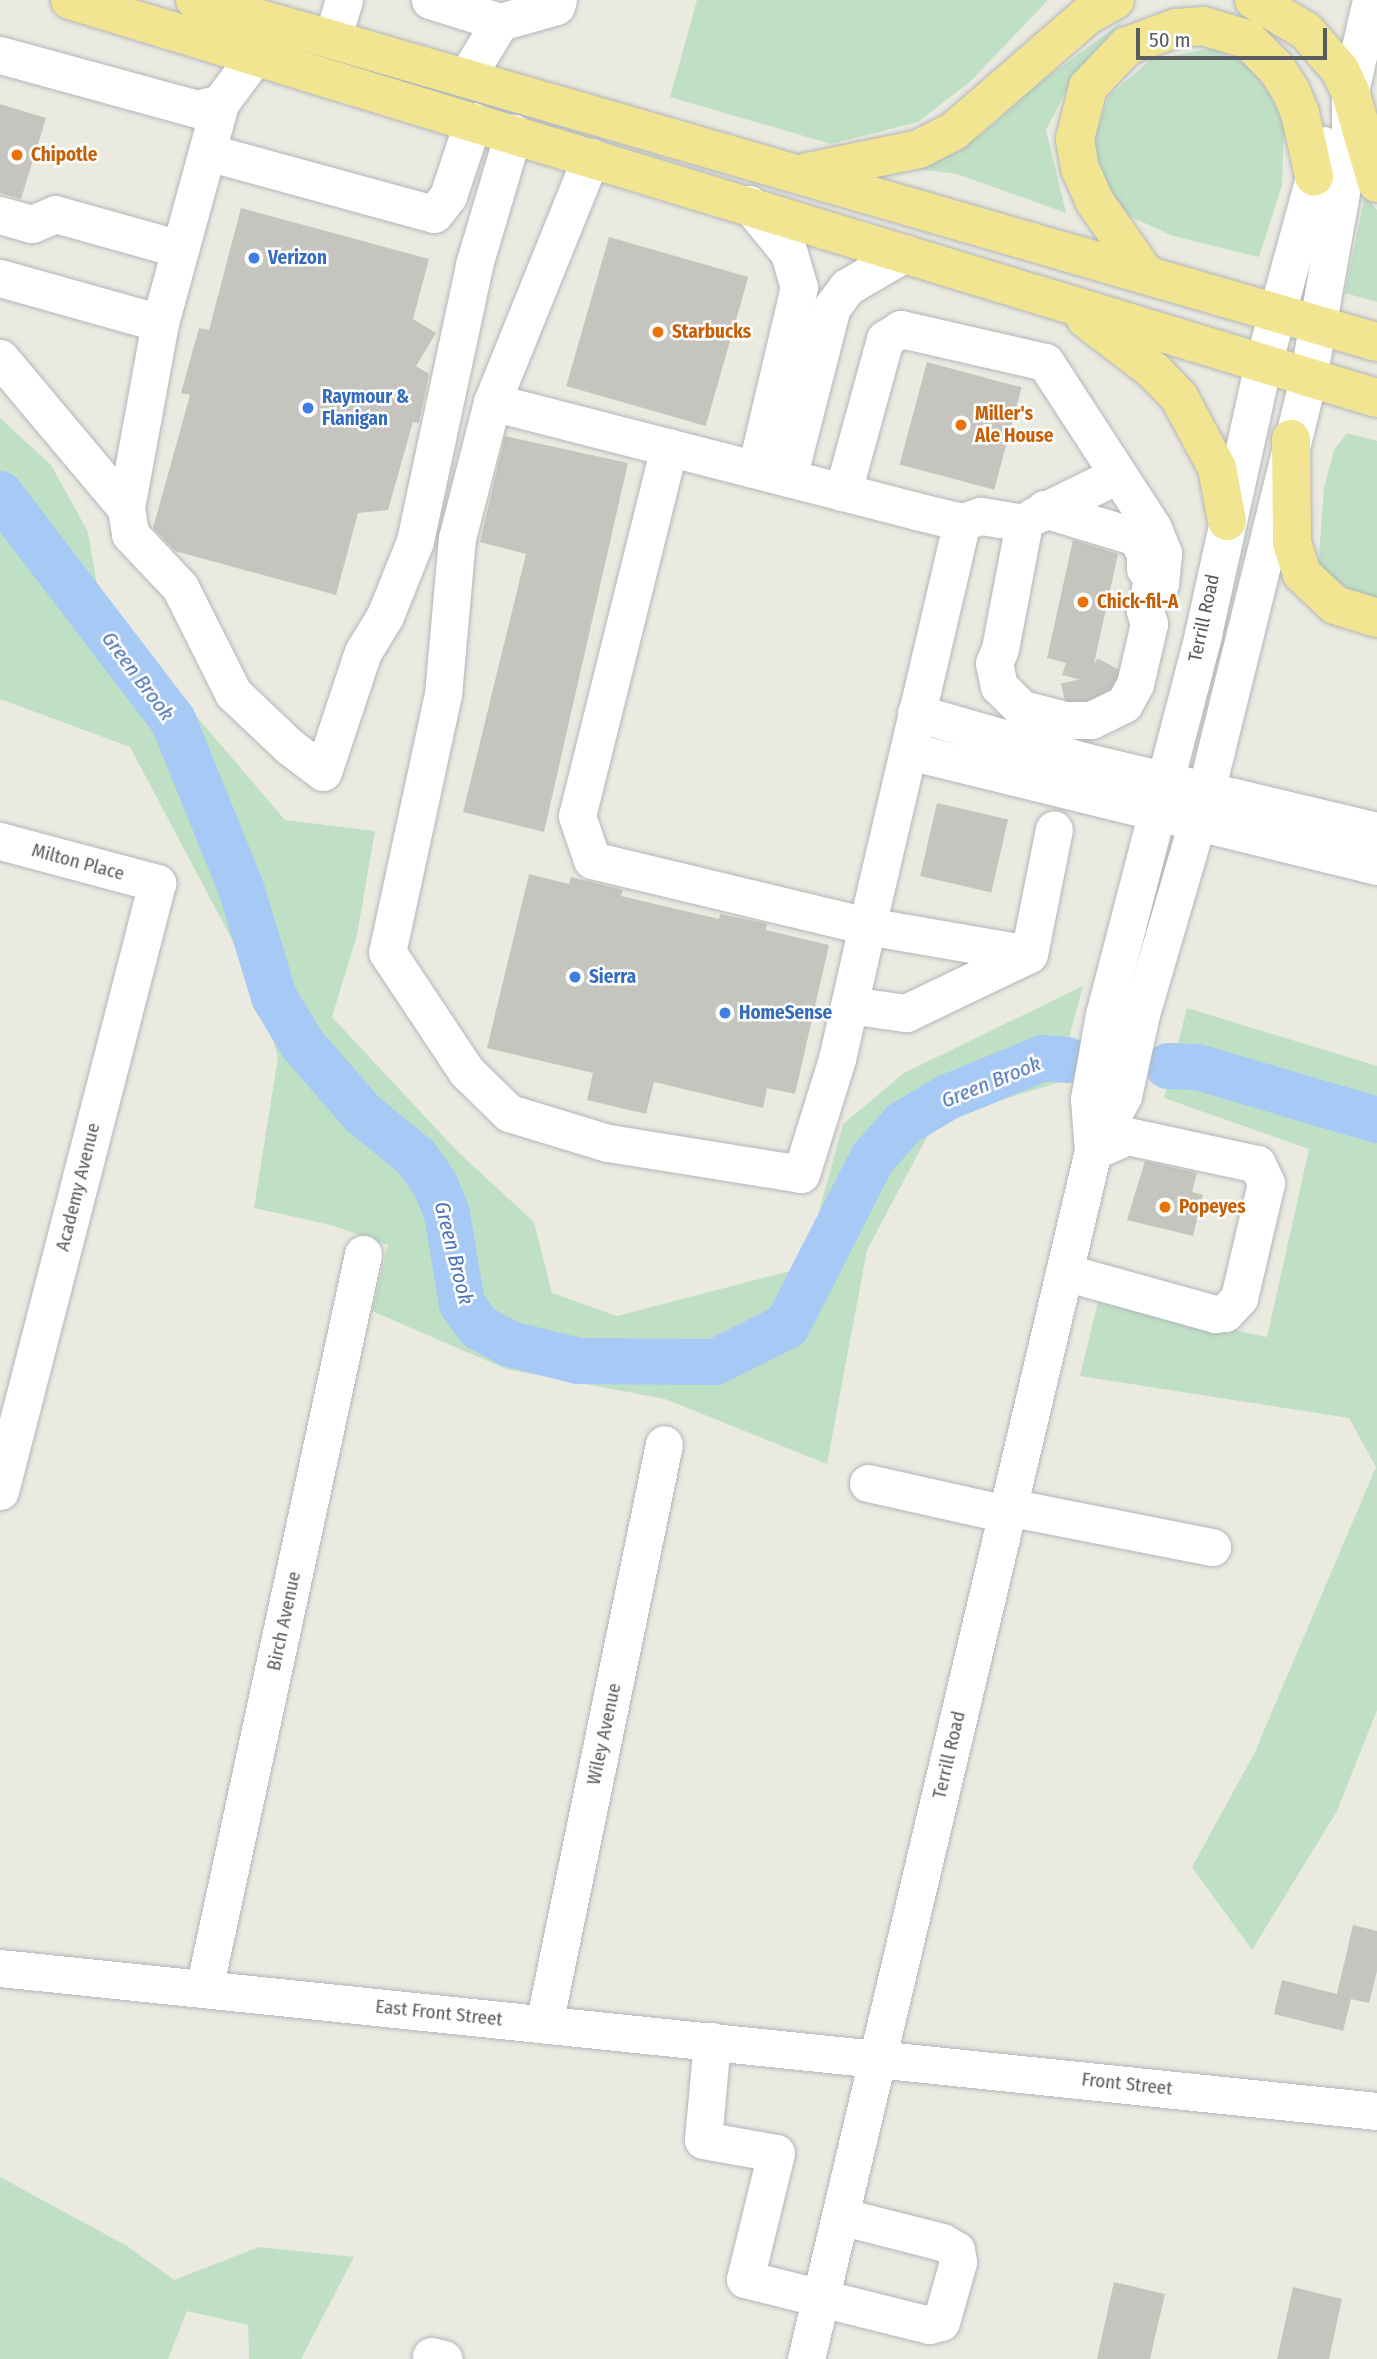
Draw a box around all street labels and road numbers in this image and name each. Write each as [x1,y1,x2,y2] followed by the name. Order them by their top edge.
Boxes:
[1184,572,1224,664] street label: Terrill Road
[29,839,127,885] street label: Milton Place
[51,1121,105,1253] street label: Academy Avenue
[262,1569,306,1673] street label: Birch Avenue
[582,1681,626,1787] street label: Wiley Avenue
[928,1709,970,1801] street label: Terrill Road
[374,1995,504,2031] street label: East Front Street
[1080,2068,1174,2100] street label: Front Street

